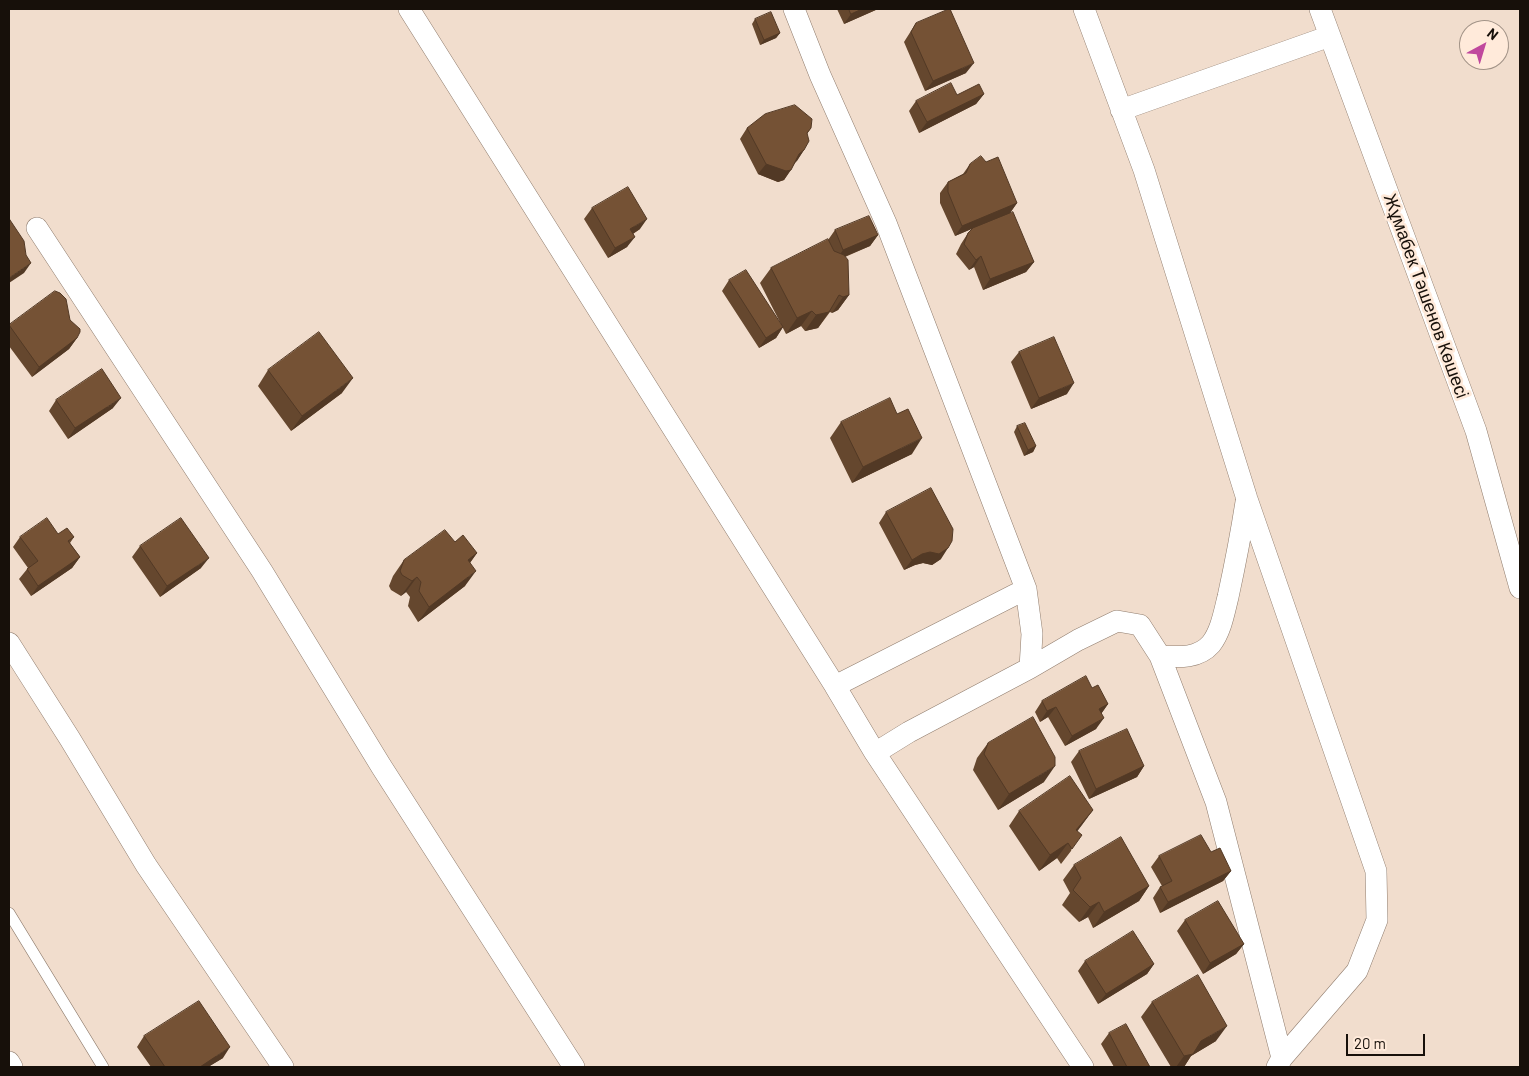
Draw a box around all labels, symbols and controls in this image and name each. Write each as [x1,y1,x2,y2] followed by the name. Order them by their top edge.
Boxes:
[1459,20,1509,70] north arrow
[1484,24,1502,43] text: N
[1379,191,1473,401] street label: Жұмабек Тәшенов Көшесі
[1349,1024,1428,1056] scale bar
[1354,1034,1386,1052] text: 20 m

